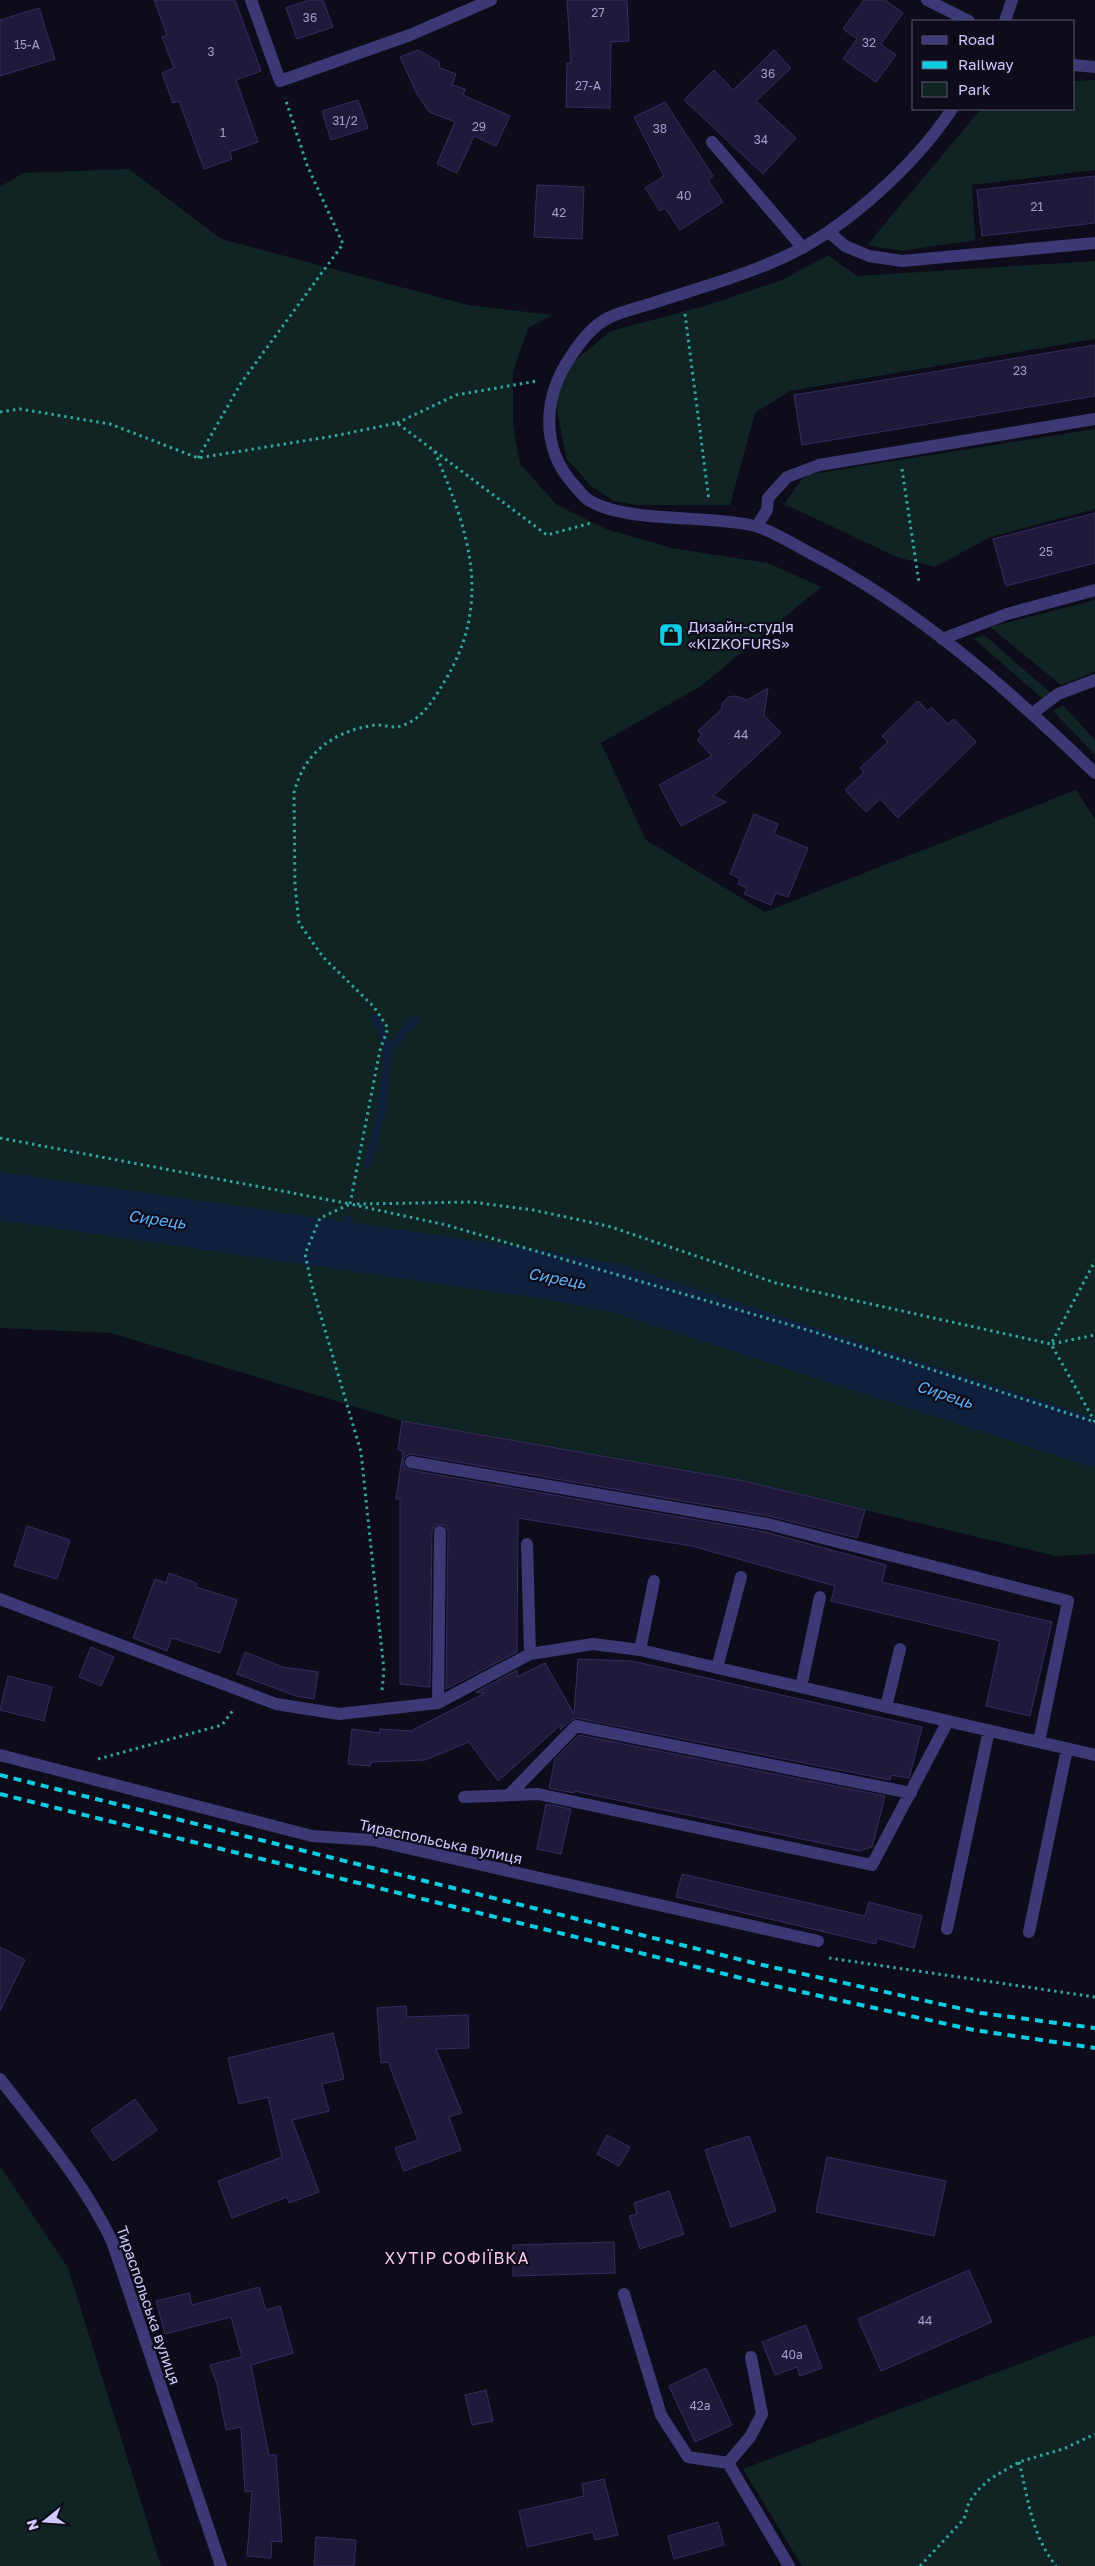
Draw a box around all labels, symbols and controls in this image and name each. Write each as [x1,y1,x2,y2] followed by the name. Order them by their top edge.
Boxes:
[591,5,605,20] house number: 27
[303,10,317,25] house number: 36
[912,20,1075,110] legend
[958,30,995,48] text: Road
[862,35,876,50] house number: 32
[14,37,40,52] house number: 15-А
[207,44,215,59] house number: 3
[958,55,1014,73] text: Railway
[761,66,775,81] house number: 36
[575,78,601,93] house number: 27-А
[958,80,991,98] text: Park
[332,113,358,128] house number: 31/2
[472,119,486,134] house number: 29
[653,121,667,136] house number: 38
[220,125,226,140] house number: 1
[754,132,768,147] house number: 34
[677,188,691,203] house number: 40
[1031,199,1044,214] house number: 21
[552,205,566,220] house number: 42
[1013,363,1027,378] house number: 23
[1039,544,1053,559] house number: 25
[688,617,794,652] place label: Дизайн-студія «KIZKOFURS»
[658,622,684,648] shop icon: Дизайн-студія «KIZKOFURS»
[734,727,748,742] house number: 44
[127,1205,188,1233] water label: Сирець
[527,1263,588,1293] water label: Сирець
[914,1376,976,1413] water label: Сирець
[358,1815,524,1867] street label: Тираспольська вулиця
[113,2223,185,2387] street label: Тираспольська вулиця
[385,2248,529,2268] district label: ХУТІР СОФІЇВКА
[918,2313,932,2328] house number: 44
[781,2347,803,2362] house number: 40а
[689,2398,711,2413] house number: 42а
[20,2496,70,2546] north arrow
[22,2517,42,2533] text: N

